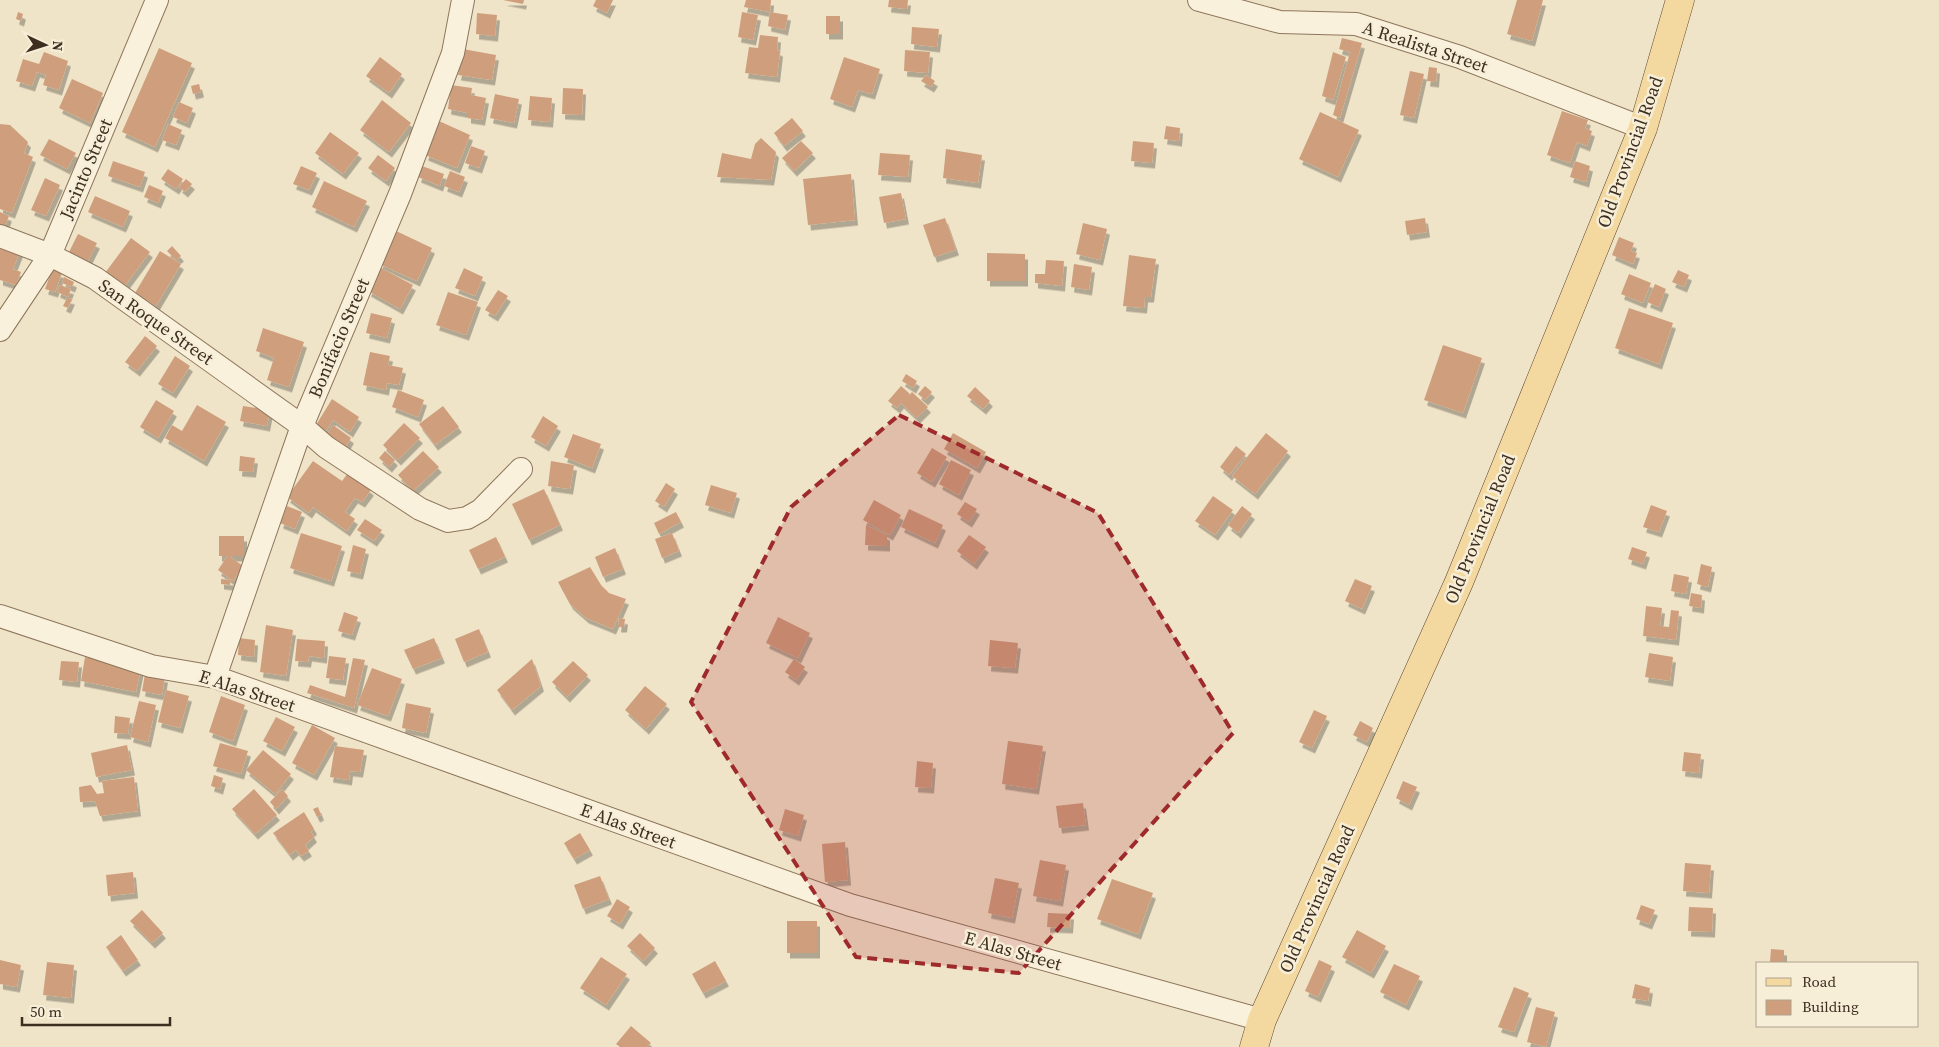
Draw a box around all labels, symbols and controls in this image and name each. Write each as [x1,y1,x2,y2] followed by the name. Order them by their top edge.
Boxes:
[1359,15,1491,79] street label: A Realista Street
[20,20,70,70] north arrow
[48,40,68,52] text: N
[1591,73,1669,231] street label: Old Provincial Road
[53,115,118,224] street label: Jacinto Street
[94,273,219,371] street label: San Roque Street
[302,274,375,401] street label: Bonifacio Street
[1438,450,1521,607] street label: Old Provincial Road
[196,663,299,718] street label: E Alas Street
[577,797,680,854] street label: E Alas Street
[1273,821,1360,977] street label: Old Provincial Road
[962,925,1065,976] street label: E Alas Street
[1756,962,1919,1027] legend
[1802,971,1836,992] text: Road
[22,994,170,1026] scale bar
[1802,996,1859,1017] text: Building
[30,1001,62,1022] text: 50 m

